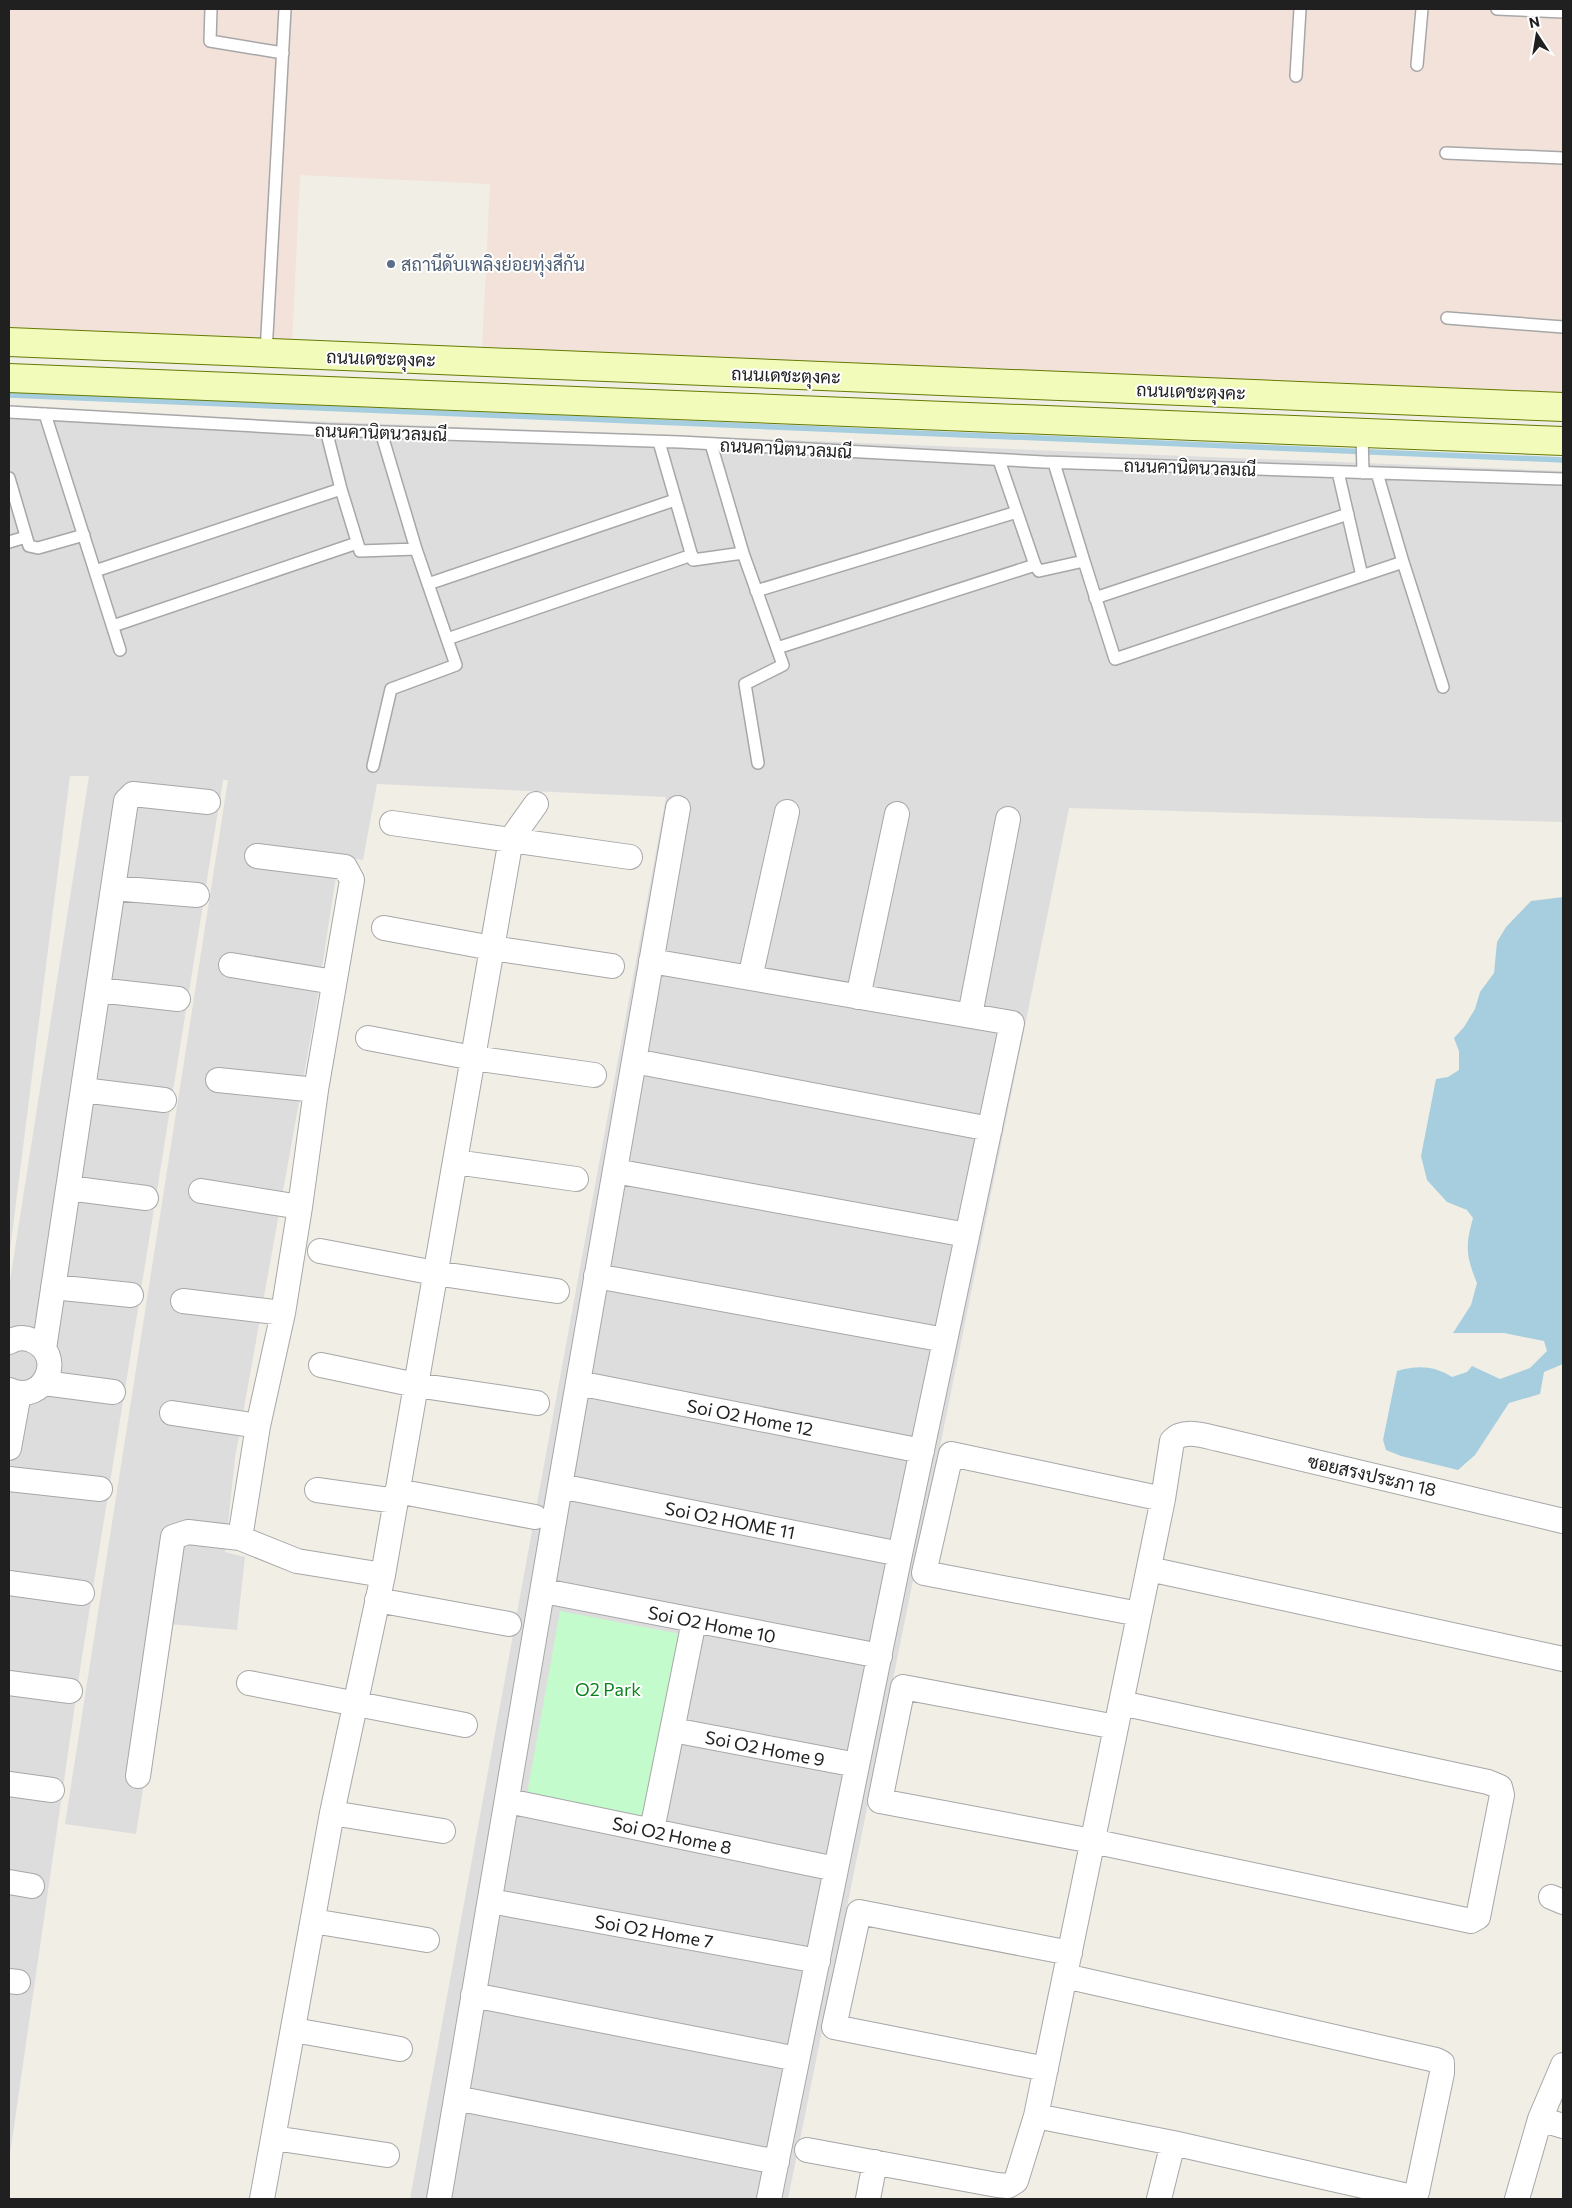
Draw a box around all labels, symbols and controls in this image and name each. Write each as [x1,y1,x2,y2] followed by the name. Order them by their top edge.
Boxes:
[1512,10,1562,60] north arrow
[1527,12,1541,31] text: N
[401,252,585,277] place label: สถานีดับเพลิงย่อยทุ่งสีกัน
[385,258,397,270] marker: สถานีดับเพลิงย่อยทุ่งสีกัน
[326,345,436,373] street label: ถนนเดชะตุงคะ
[731,362,841,390] street label: ถนนเดชะตุงคะ
[1136,378,1246,406] street label: ถนนเดชะตุงคะ
[314,418,448,445] street label: ถนนคานิตนวลมณี
[719,433,853,462] street label: ถนนคานิตนวลมณี
[1123,453,1257,480] street label: ถนนคานิตนวลมณี
[685,1394,815,1440] street label: Soi O2 Home 12
[1306,1450,1438,1500] street label: ซอยสรงประภา 18
[663,1497,797,1543] street label: Soi O2 HOME 11
[646,1601,778,1647] street label: Soi O2 Home 10
[575,1678,641,1700] park label: O2 Park
[703,1726,827,1770] street label: Soi O2 Home 9
[610,1812,734,1858] street label: Soi O2 Home 8
[593,1910,715,1952] street label: Soi O2 Home 7

